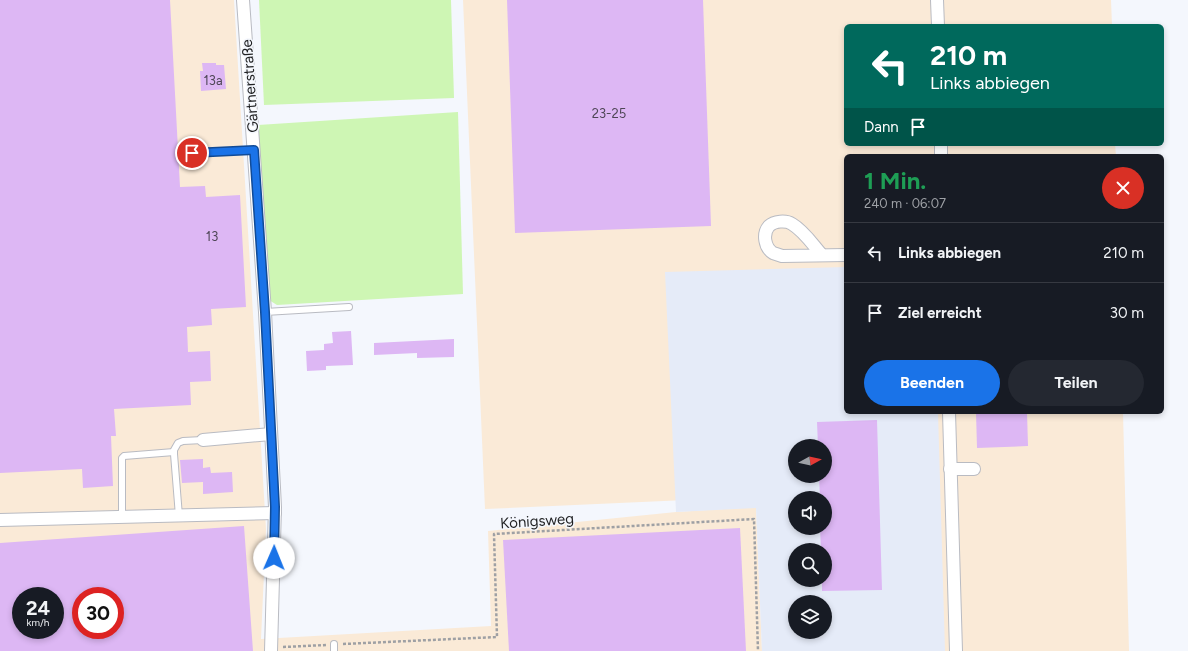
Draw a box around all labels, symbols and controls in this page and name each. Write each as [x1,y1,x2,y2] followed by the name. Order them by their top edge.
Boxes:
[930,38,1007,72] text: 210 m
[238,39,262,133] street label: Gärtnerstraße
[864,40,916,92] icon: left
[930,72,1050,94] text: Links abbiegen
[203,73,223,88] house number: 13a
[592,106,626,121] house number: 23-25
[907,116,929,138] icon: arrive
[864,118,899,136] text: Dann
[175,136,209,170] pin
[181,142,203,164] icon: arrive
[864,166,926,195] text: 1 Min.
[1102,167,1144,209] button: close
[864,196,946,211] text: 240 m · 06:07
[206,229,218,244] house number: 13
[864,242,886,264] icon: left
[898,244,1001,262] text: Links abbiegen
[1103,244,1144,262] text: 210 m
[864,302,886,324] icon: arrive
[898,304,982,322] text: Ziel erreicht
[1110,304,1144,322] text: 30 m
[864,360,1000,406] button: Beenden
[1008,360,1144,406] button: Teilen
[788,439,832,483] north arrow
[788,439,832,639] map controls
[788,491,832,535] button: sound
[499,509,575,533] street label: Königsweg
[253,537,295,579] position arrow
[788,543,832,587] button: search
[72,587,124,639] speed limit sign: 30
[788,595,832,639] button: layers
[26,596,50,620] text: 24
[27,616,49,629] text: km/h

